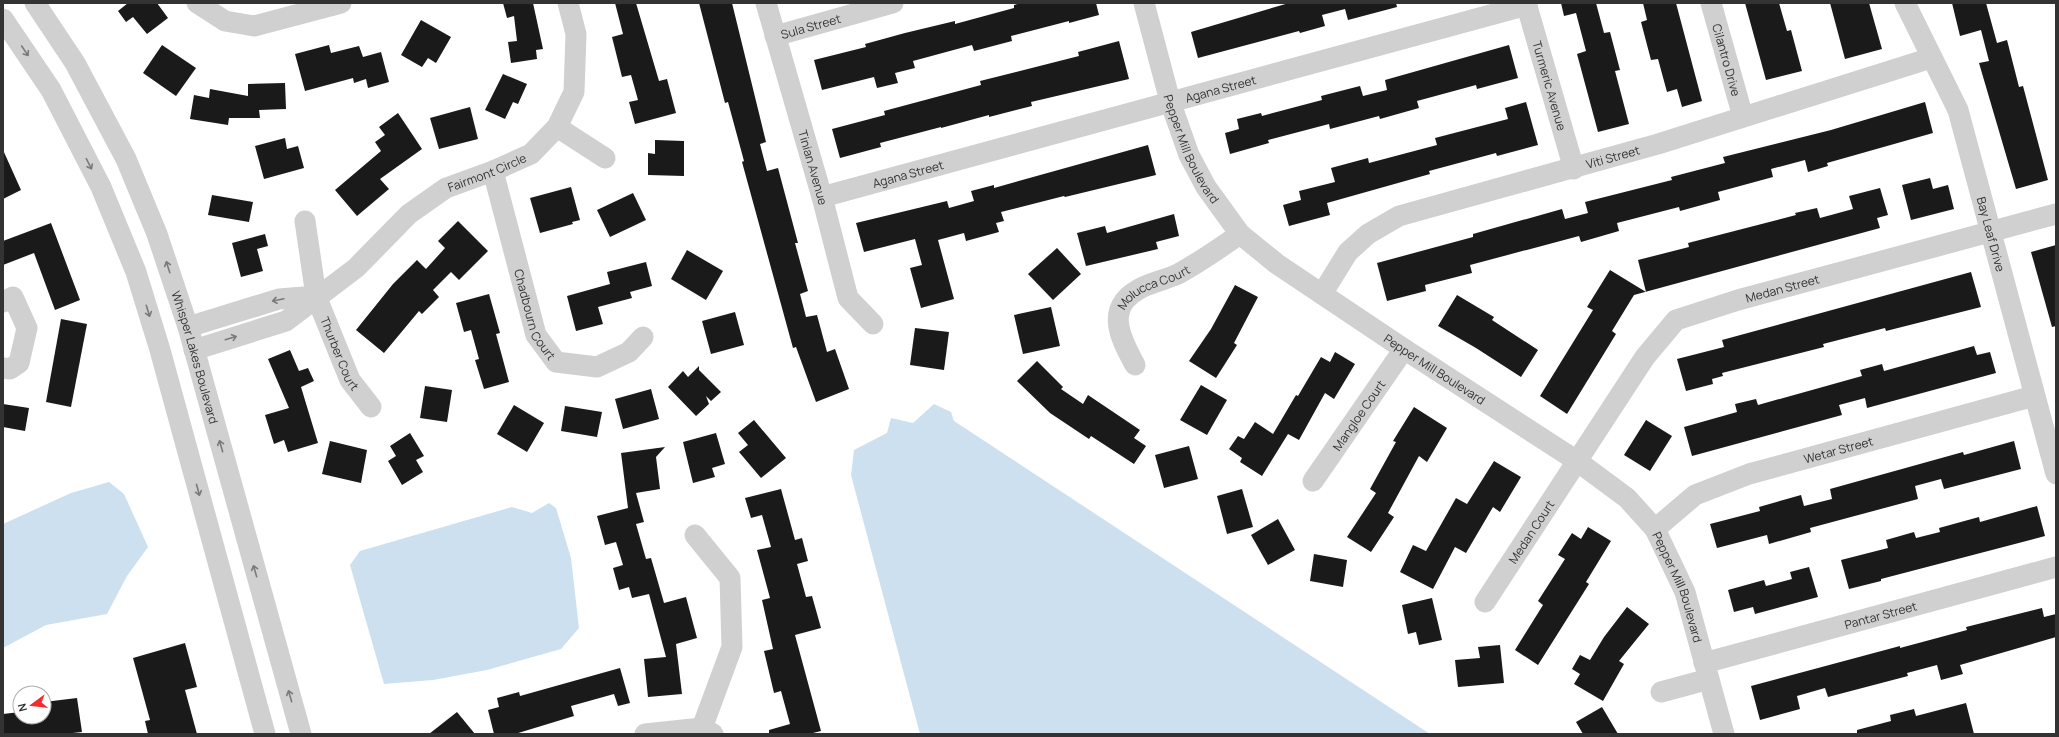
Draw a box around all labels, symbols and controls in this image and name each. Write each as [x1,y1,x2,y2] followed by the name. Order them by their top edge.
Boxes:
[779,9,843,43] street label: Sula Street
[1709,22,1745,98] street label: Cilantro Drive
[1529,39,1571,132] street label: Turmeric Avenue
[21,45,29,56] one-way arrow
[1183,71,1258,106] street label: Agana Street
[1160,93,1223,207] street label: Pepper Mill Boulevard
[795,128,832,207] street label: Tinian Avenue
[1584,141,1642,172] street label: Viti Street
[445,149,529,195] street label: Fairmont Circle
[870,156,945,191] street label: Agana Street
[86,158,93,170] one-way arrow
[1973,195,2010,274] street label: Bay Leaf Drive
[164,261,171,274] one-way arrow
[1113,261,1193,313] street label: Molucca Court
[511,267,560,363] street label: Chadbourn Court
[1744,270,1821,306] street label: Medan Street
[168,288,223,425] street label: Whisper Lakes Boulevard
[272,297,285,305] one-way arrow
[144,304,152,316] one-way arrow
[317,314,364,394] street label: Thurber Court
[1381,330,1489,408] street label: Pepper Mill Boulevard
[224,334,237,341] one-way arrow
[1328,376,1389,454] street label: Mangloe Court
[1802,432,1875,467] street label: Wetar Street
[216,440,224,453] one-way arrow
[195,483,202,496] one-way arrow
[1504,497,1558,567] street label: Medan Court
[1649,529,1707,644] street label: Pepper Mill Boulevard
[251,565,258,578] one-way arrow
[1842,597,1919,633] street label: Pantar Street
[12,685,52,725] north arrow
[286,690,293,703] one-way arrow
[14,702,30,713] text: N

